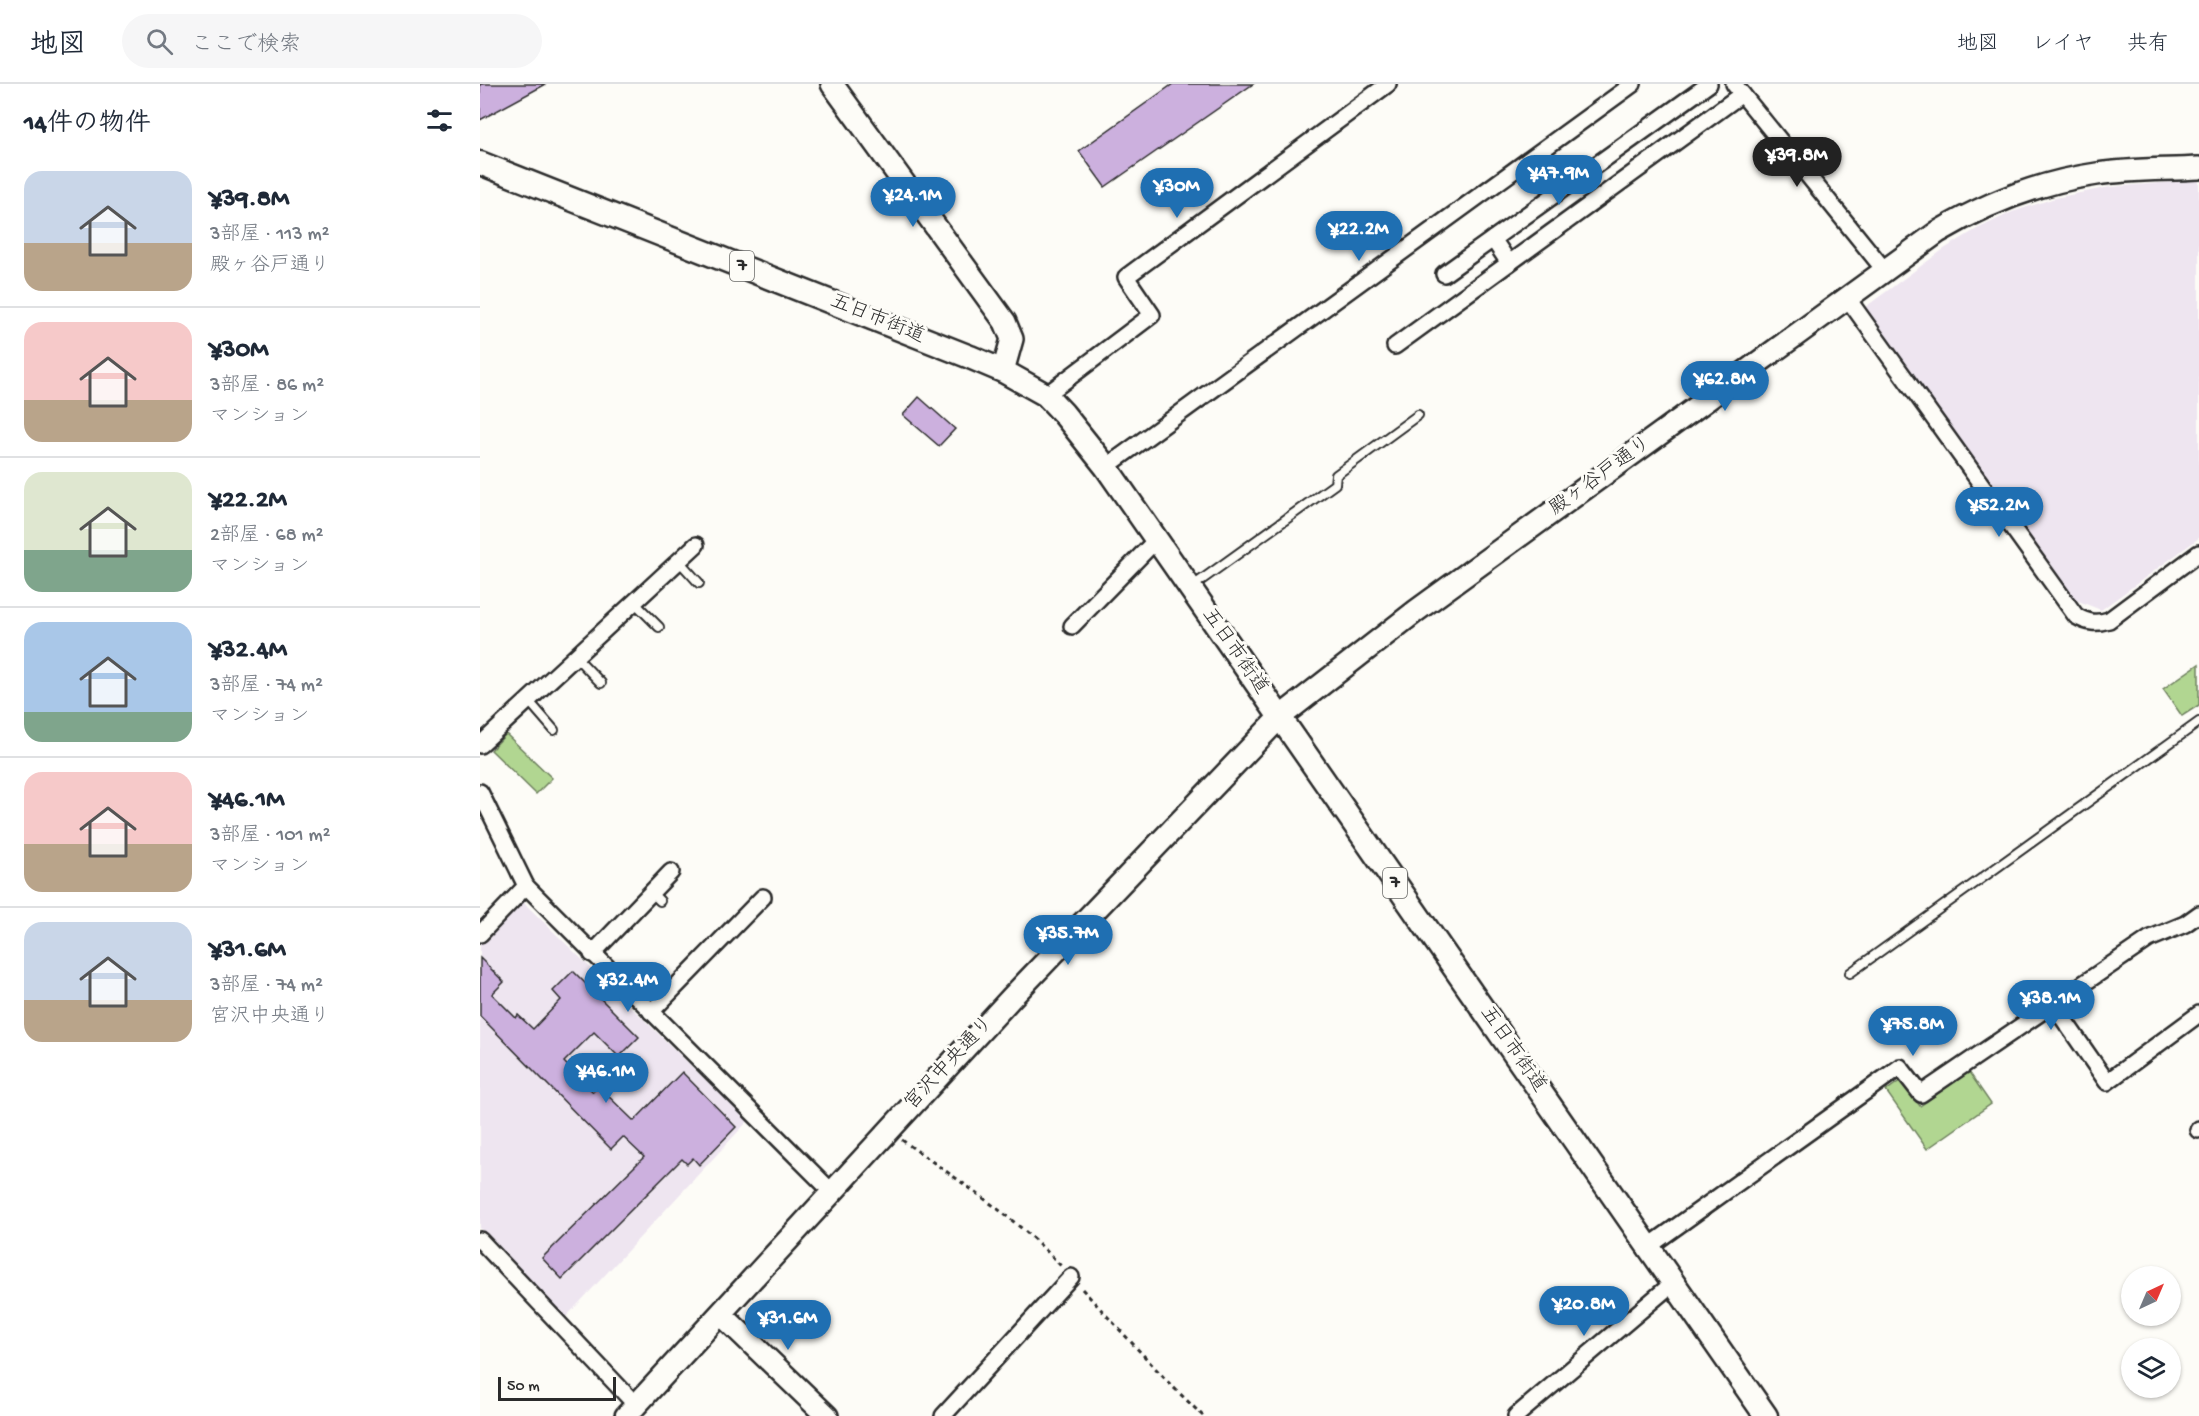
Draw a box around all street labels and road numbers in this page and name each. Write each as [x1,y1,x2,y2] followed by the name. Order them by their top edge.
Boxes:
[730,251,754,281] road number: 7
[826,290,928,349] street label: 五日市街道
[1545,432,1656,522] street label: 殿ヶ谷戸通り
[1196,604,1273,700] street label: 五日市街道
[1383,868,1407,898] road number: 7
[1474,1002,1551,1098] street label: 五日市街道
[899,1011,999,1116] street label: 宮沢中央通り

